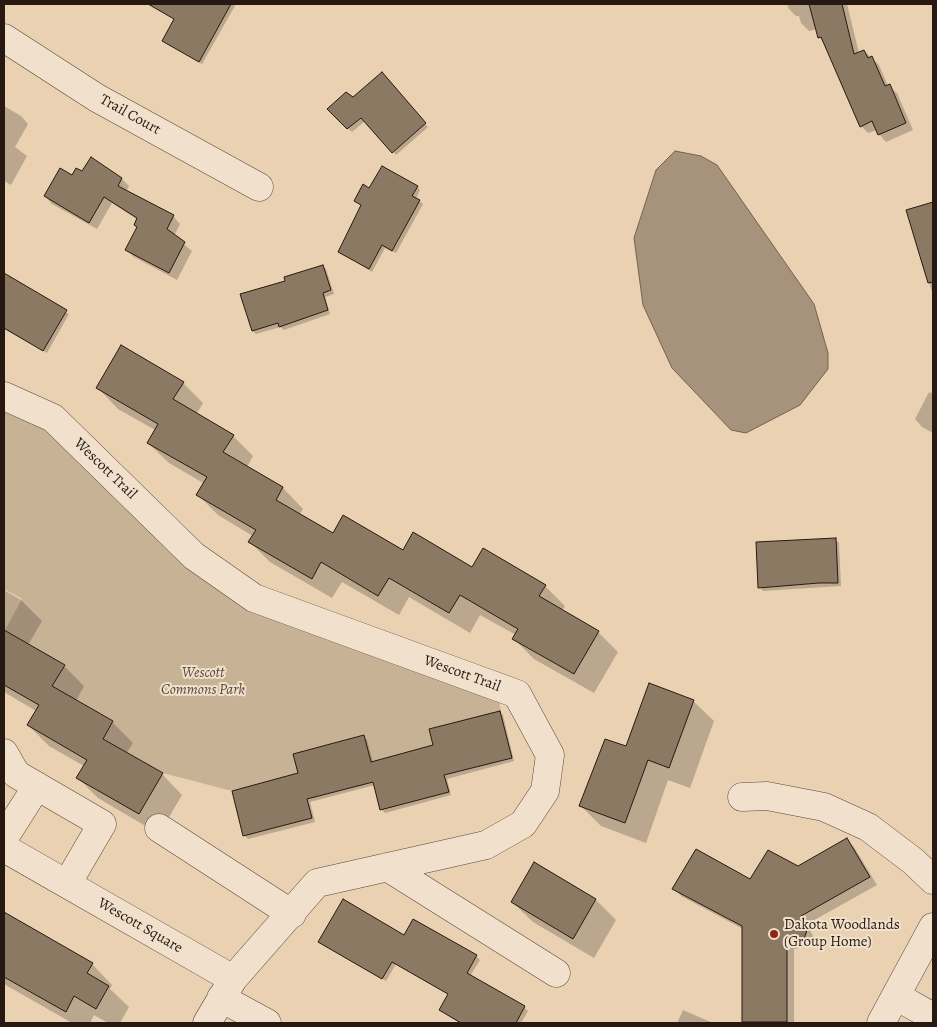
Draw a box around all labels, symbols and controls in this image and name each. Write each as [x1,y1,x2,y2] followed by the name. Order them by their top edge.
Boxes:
[97,91,163,139] street label: Trail Court
[70,435,140,503] street label: Wescott Trail
[421,652,503,696] street label: Wescott Trail
[161,664,245,699] park label: Wescott Commons Park
[94,894,186,958] street label: Wescott Square
[784,916,900,951] place label: Dakota Woodlands (Group Home)
[768,928,780,940] marker: Dakota Woodlands (Group Home)

